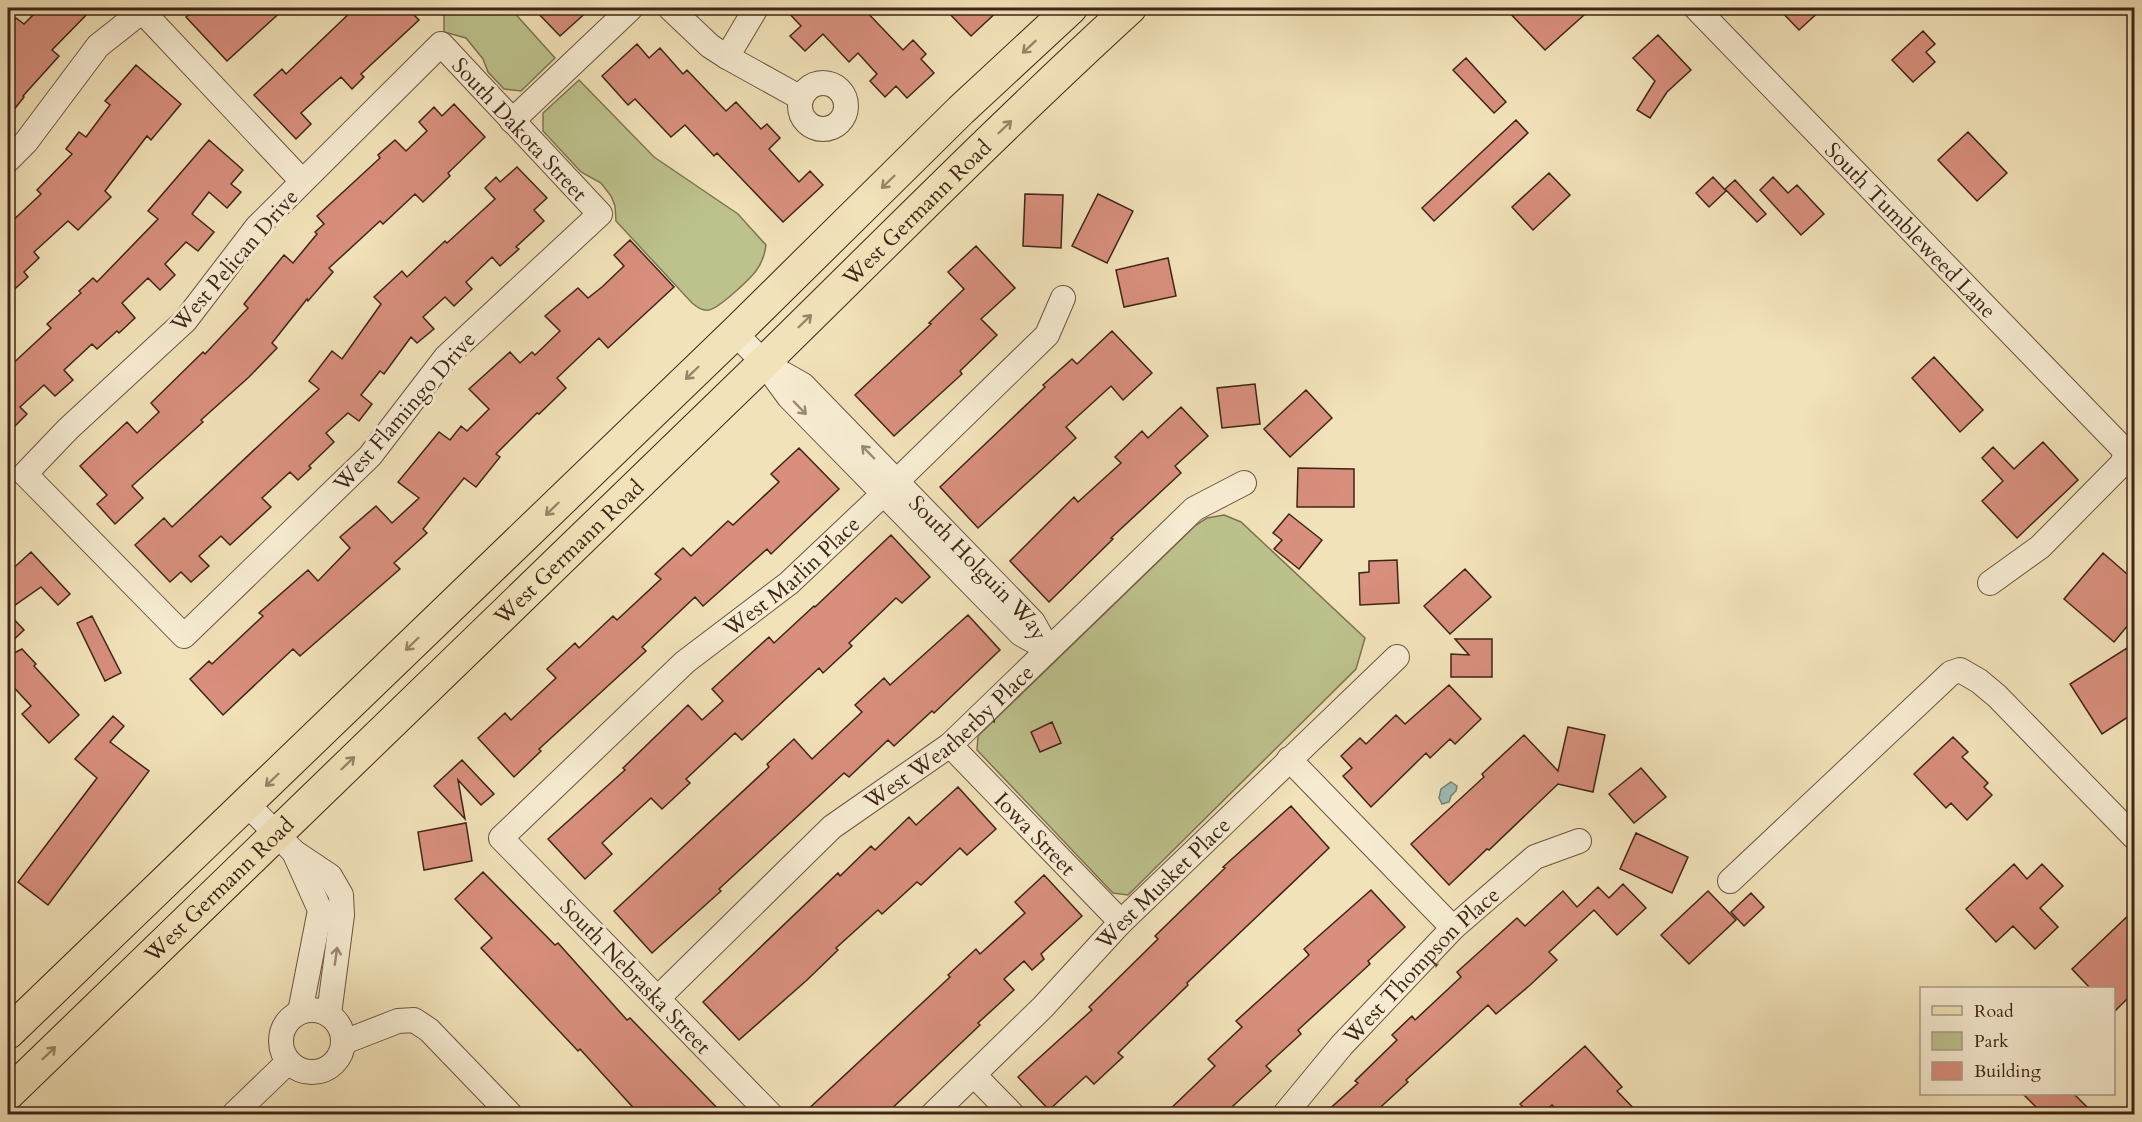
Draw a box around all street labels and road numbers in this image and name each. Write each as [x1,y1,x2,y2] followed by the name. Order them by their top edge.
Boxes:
[445,51,594,208] street label: South Dakota Street
[836,133,998,294] street label: West Germann Road
[1818,136,2003,325] street label: South Tumbleweed Lane
[164,183,305,339] street label: West Pelican Drive
[326,325,483,499] street label: West Flamingo Drive
[487,473,651,632] street label: West Germann Road
[902,489,1054,646] street label: South Holguin Way
[717,510,867,644] street label: West Marlin Place
[857,658,1041,817] street label: West Weatherby Place
[987,786,1082,883] street label: Iowa Street
[137,810,301,970] street label: West Germann Road
[1089,811,1237,957] street label: West Musket Place
[1336,880,1506,1052] street label: West Thompson Place
[553,892,717,1061] street label: South Nebraska Street

